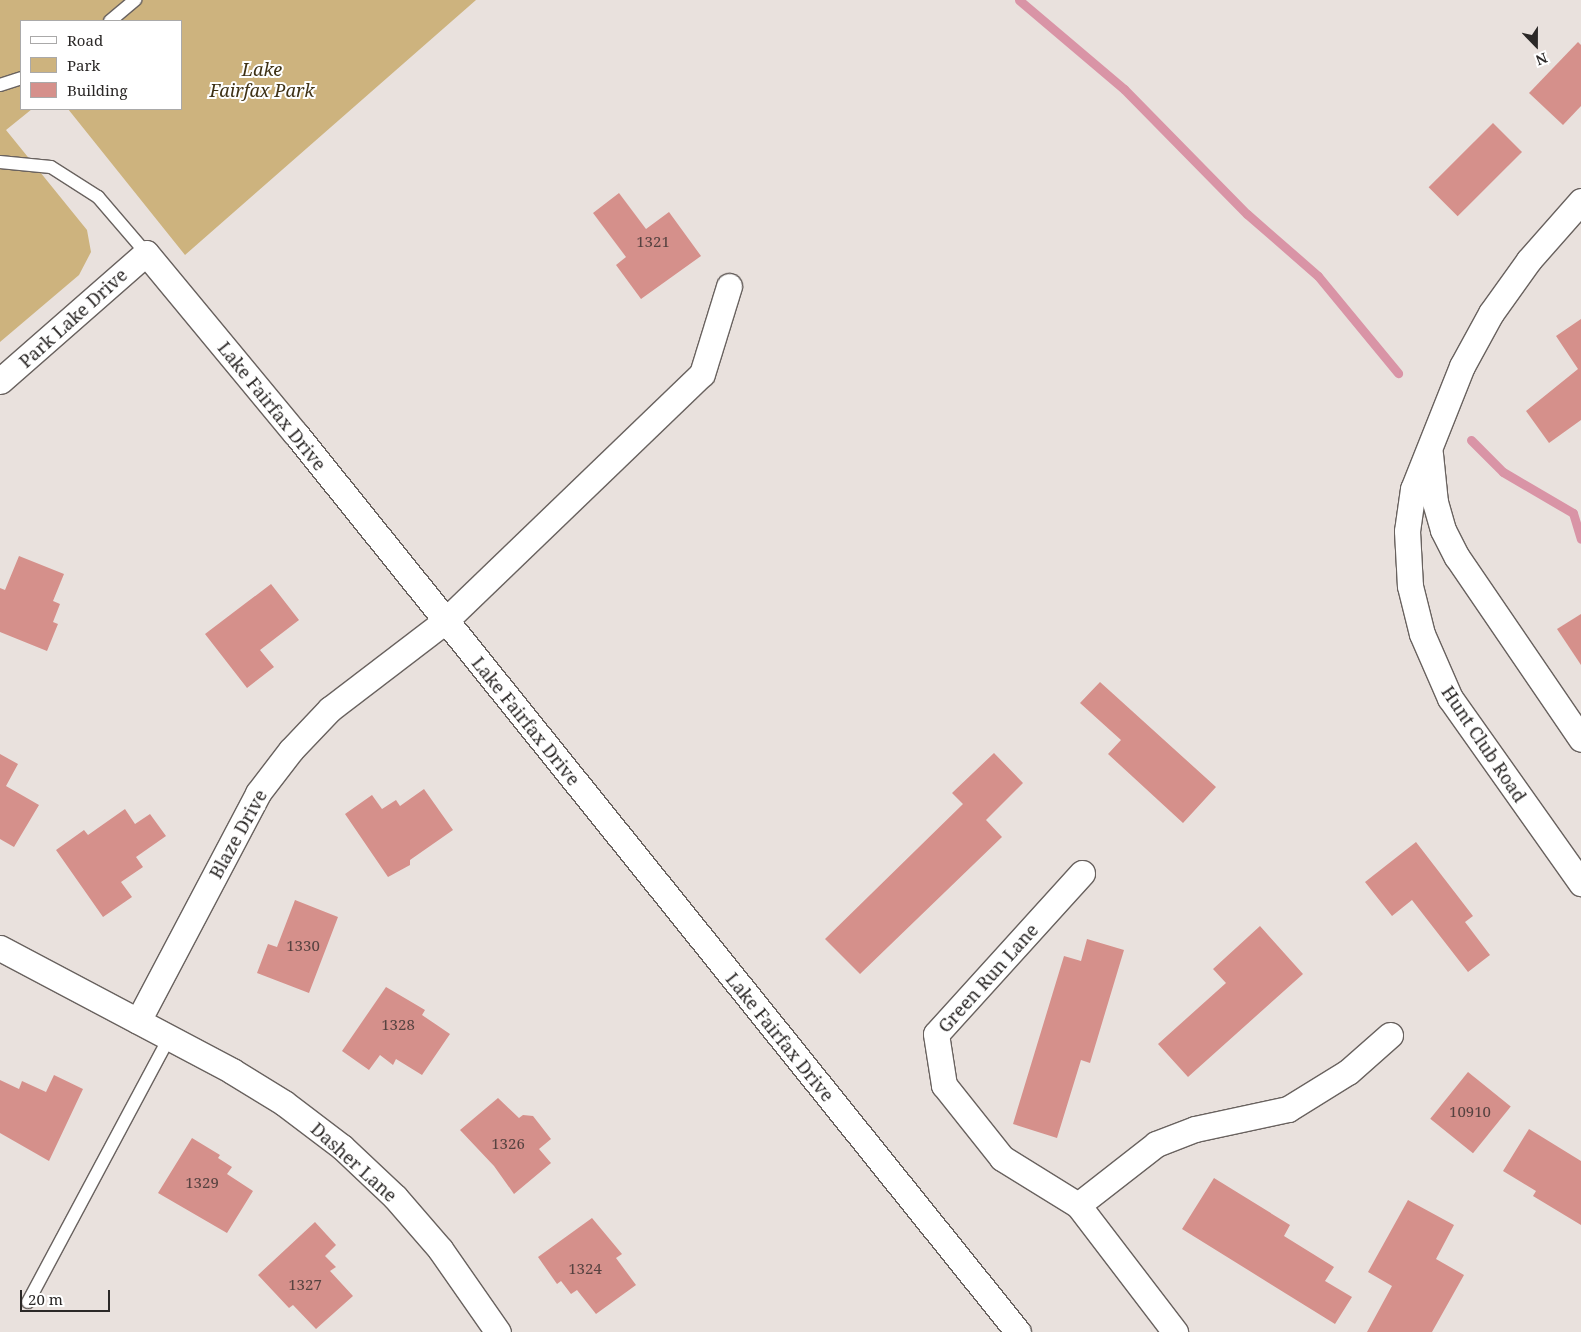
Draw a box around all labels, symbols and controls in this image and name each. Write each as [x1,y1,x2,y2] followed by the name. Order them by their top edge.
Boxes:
[20,20,182,110] legend
[1511,20,1561,70] north arrow
[67,30,103,50] text: Road
[1533,48,1550,70] text: N
[67,55,100,75] text: Park
[209,59,315,102] park label: Lake Fairfax Park
[67,80,128,100] text: Building
[636,233,670,251] house number: 1321
[15,264,131,372] street label: Park Lake Drive
[213,337,331,475] street label: Lake Fairfax Drive
[467,652,585,790] street label: Lake Fairfax Drive
[1437,682,1531,806] street label: Hunt Club Road
[205,786,271,882] street label: Blaze Drive
[933,919,1043,1037] street label: Green Run Lane
[286,937,320,955] house number: 1330
[721,968,839,1106] street label: Lake Fairfax Drive
[381,1016,415,1034] house number: 1328
[1449,1103,1491,1121] house number: 10910
[307,1118,401,1206] street label: Dasher Lane
[491,1135,525,1153] house number: 1326
[185,1174,219,1192] house number: 1329
[568,1260,602,1278] house number: 1324
[288,1276,322,1294] house number: 1327
[22,1280,112,1312] scale bar
[28,1289,63,1309] text: 20 m

